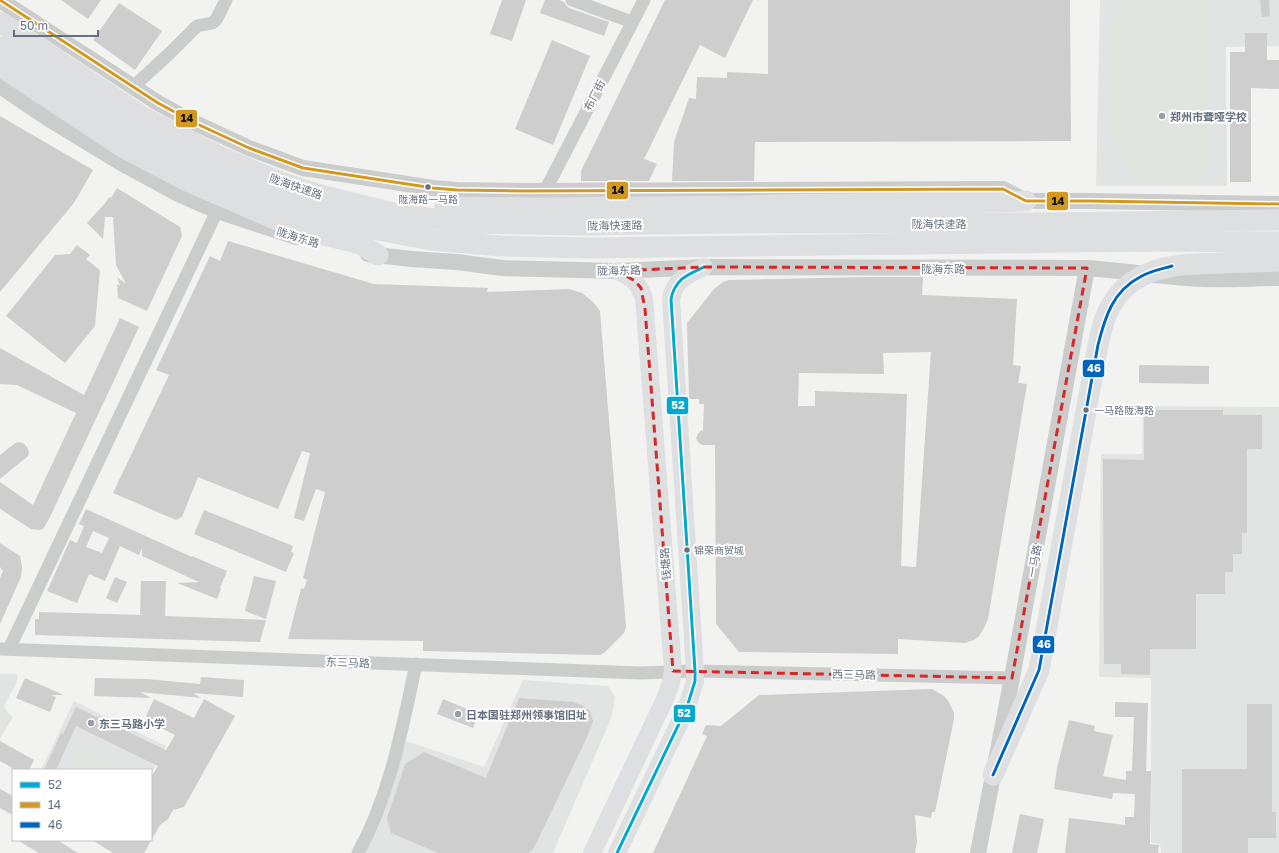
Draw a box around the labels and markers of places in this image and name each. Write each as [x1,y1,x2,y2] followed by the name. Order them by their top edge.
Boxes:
[1170,110,1247,123] place label: 郑州市聋哑学校
[1157,111,1167,121] marker: 郑州市聋哑学校
[423,182,433,192] marker: 陇海路一马路
[398,193,458,205] place label: 陇海路一马路
[1094,404,1154,416] place label: 一马路陇海路
[1081,405,1091,415] marker: 一马路陇海路
[694,544,744,556] place label: 锦荣商贸城
[682,545,692,555] marker: 锦荣商贸城
[466,708,587,721] place label: 日本国驻郑州领事馆旧址
[453,709,463,719] marker: 日本国驻郑州领事馆旧址
[99,717,165,730] place label: 东三马路小学
[86,718,96,728] marker: 东三马路小学

